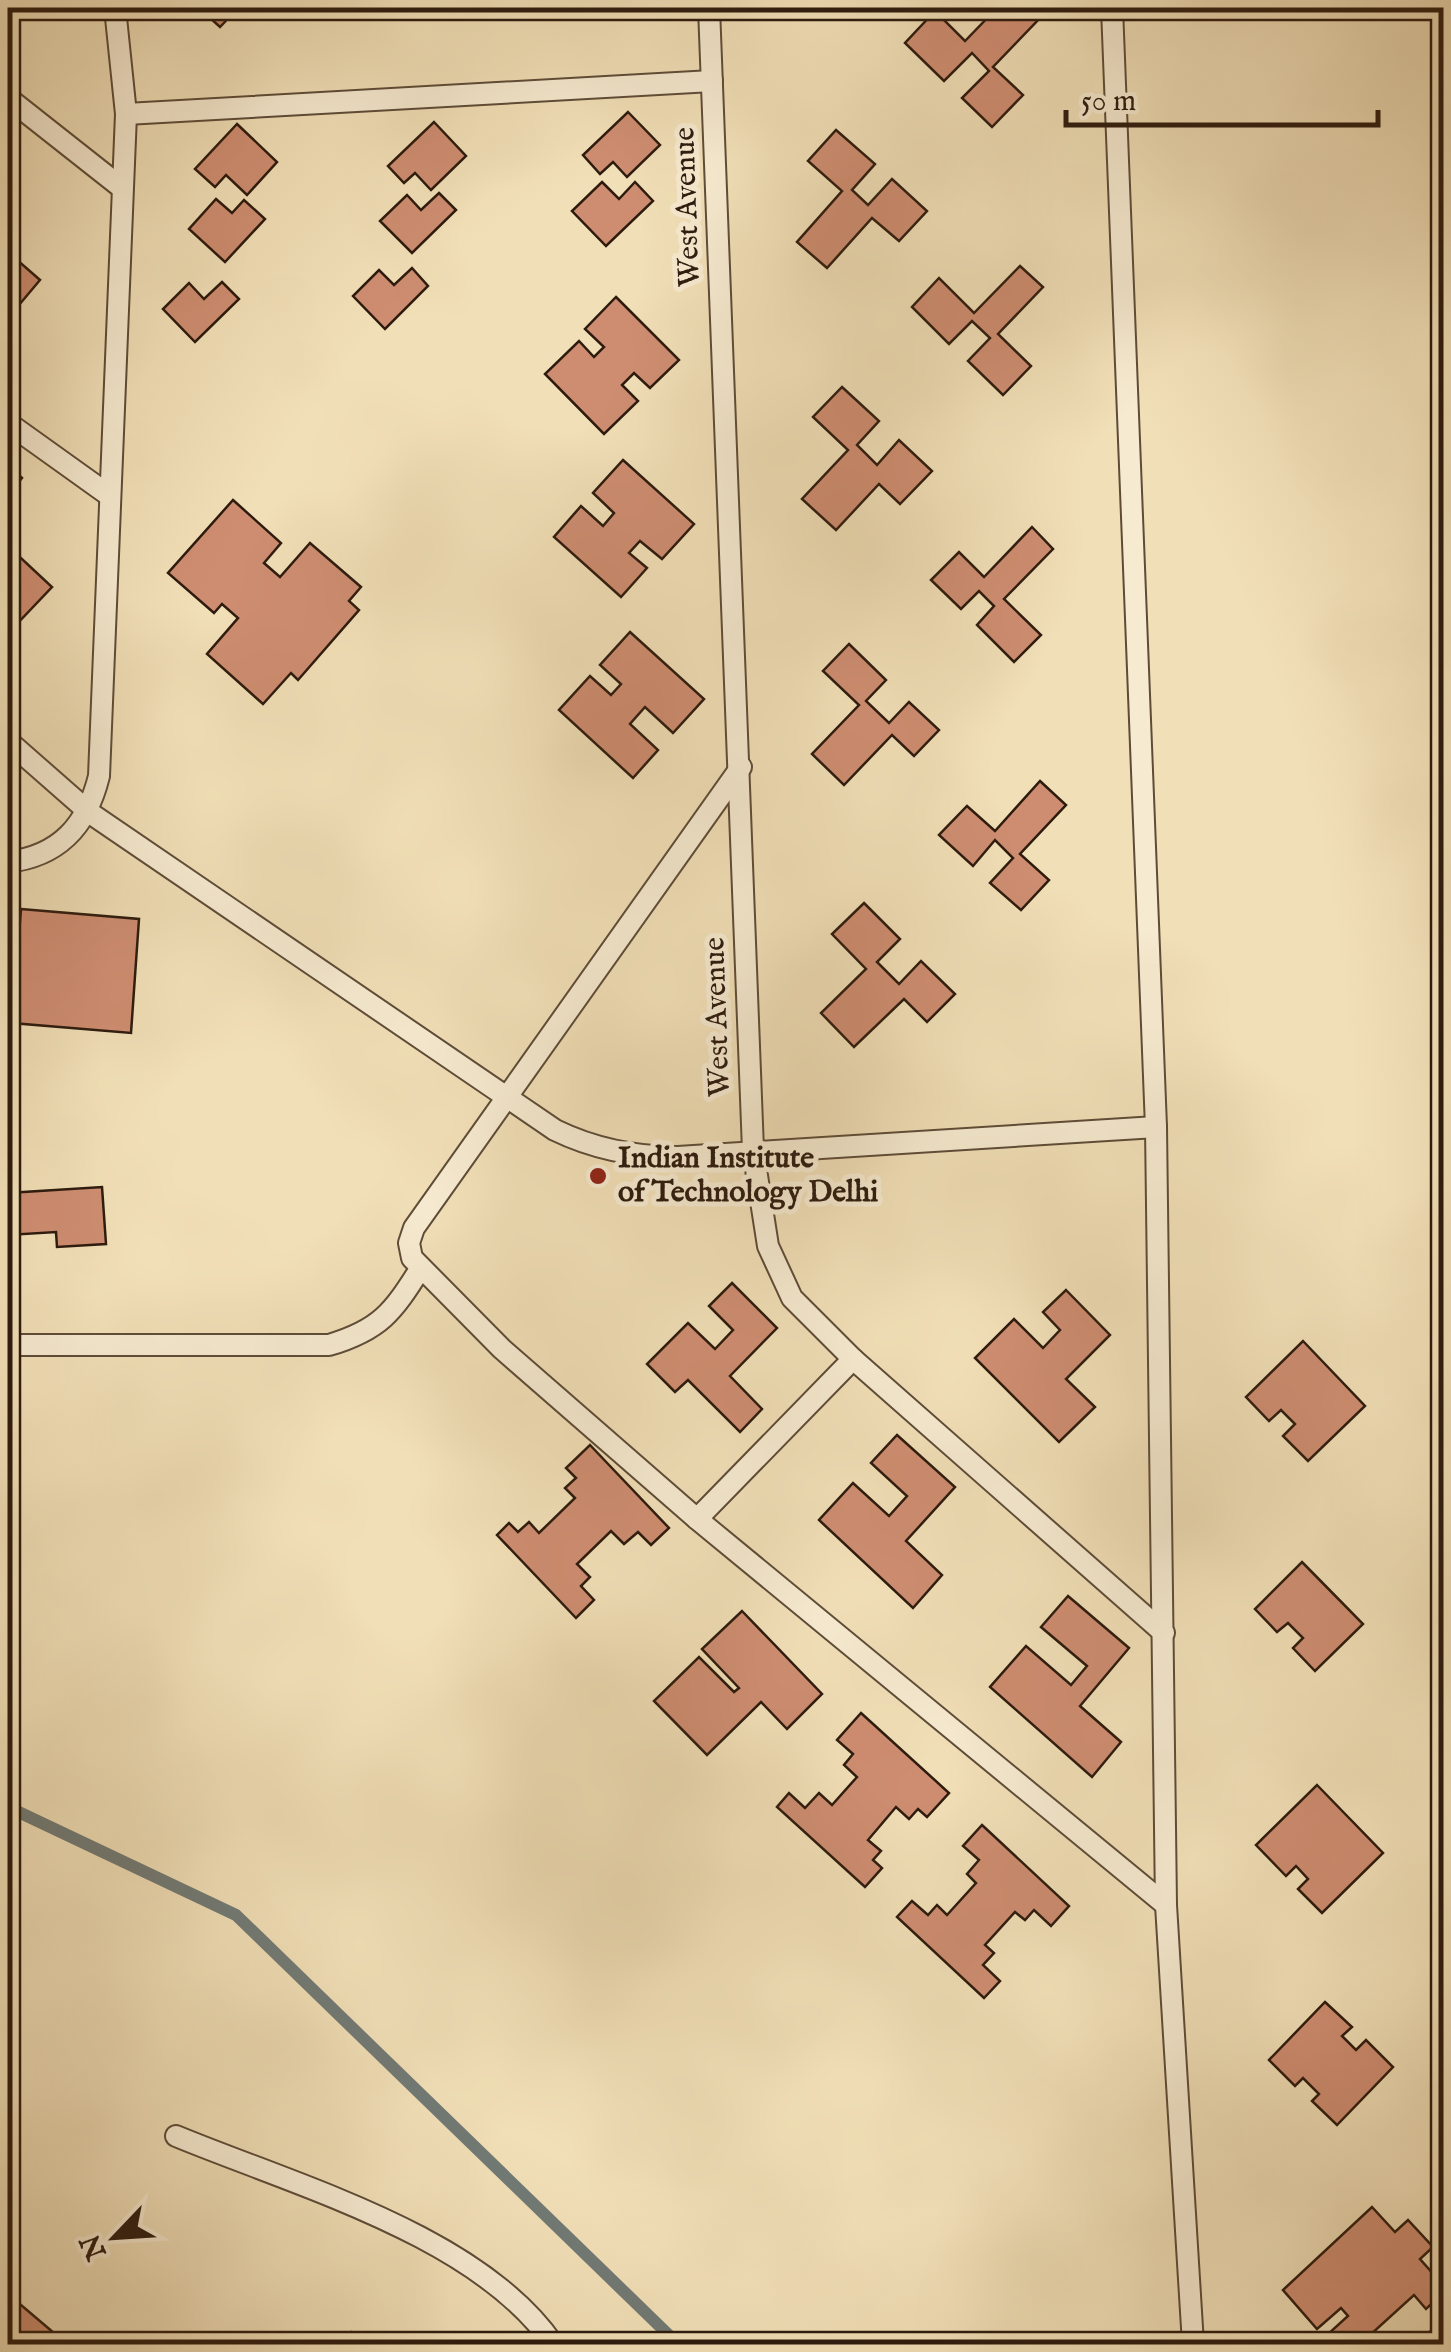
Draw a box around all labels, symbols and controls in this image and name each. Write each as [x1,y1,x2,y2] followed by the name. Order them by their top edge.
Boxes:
[1066,65,1378,127] scale bar
[1081,83,1136,121] text: 50 m
[666,126,710,288] street label: West Avenue
[696,936,740,1098] street label: West Avenue
[618,1140,878,1212] place label: Indian Institute of Technology Delhi
[587,1165,609,1187] marker: Indian Institute of Technology Delhi
[65,2187,165,2287] north arrow
[74,2228,116,2266] text: N

